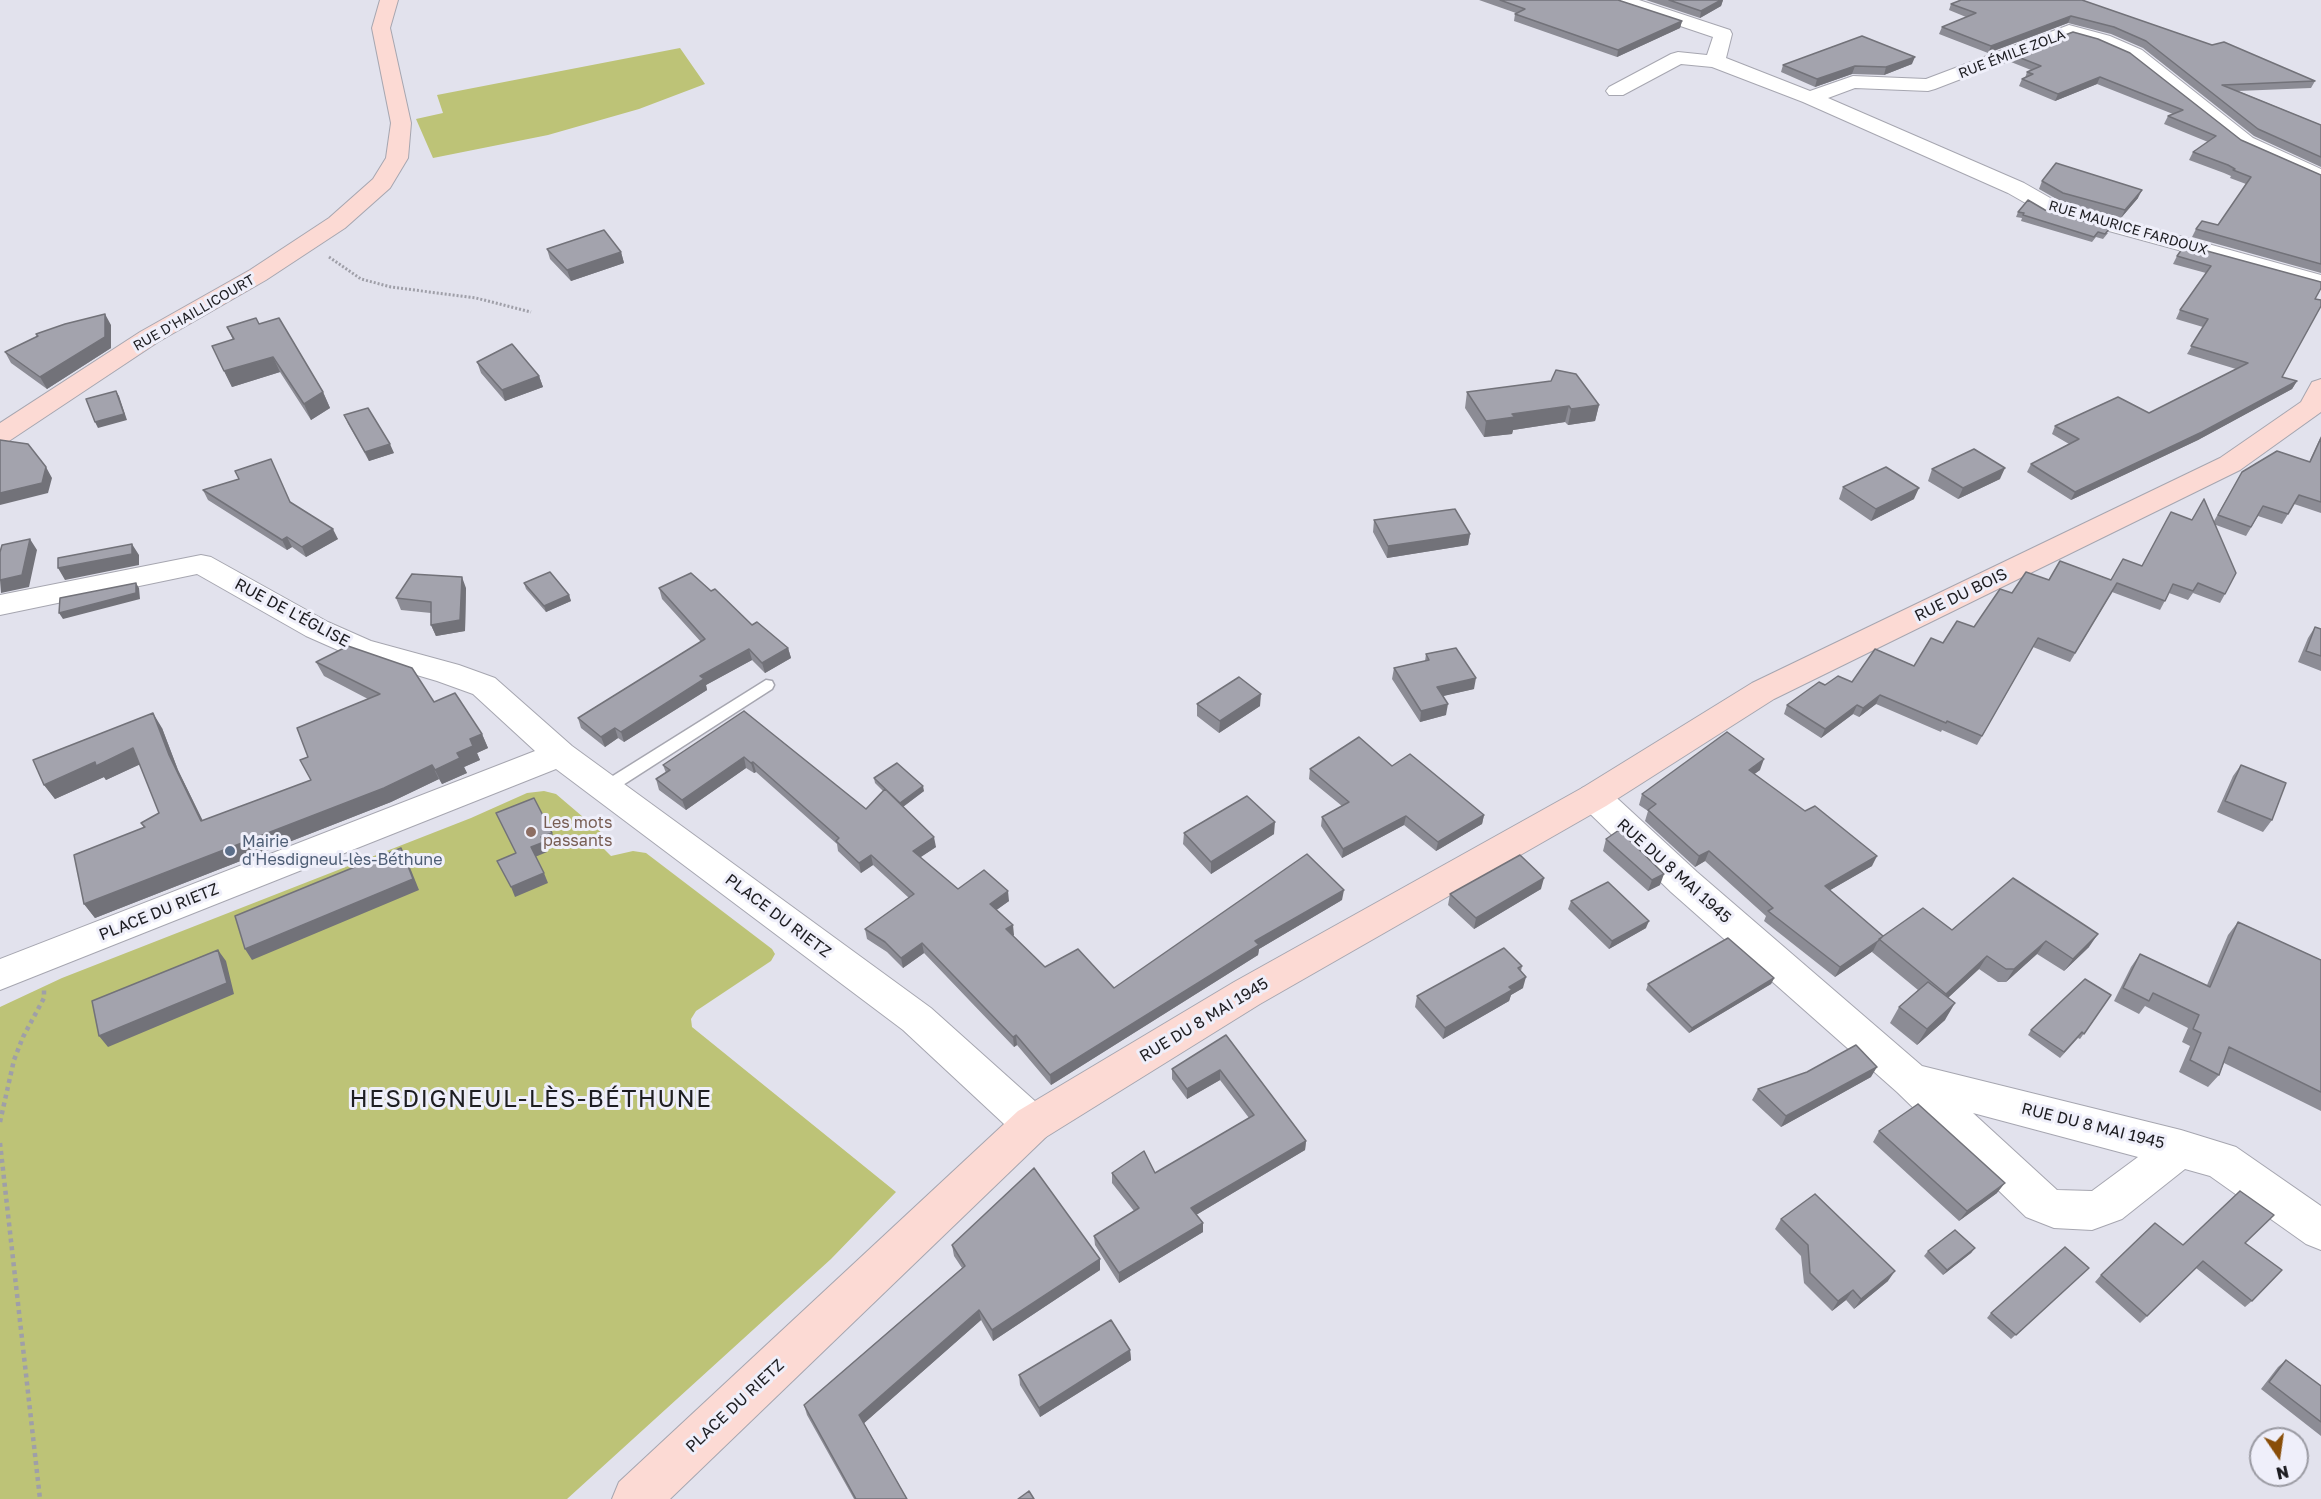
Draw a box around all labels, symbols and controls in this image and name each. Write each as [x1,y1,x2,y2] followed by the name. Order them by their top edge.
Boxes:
[1956,26,2068,82] street label: RUE ÉMILE ZOLA
[2047,197,2209,259] street label: RUE MAURICE FARDOUX
[130,271,258,355] street label: RUE D'HAILLICOURT
[1911,564,2011,626] street label: RUE DU BOIS
[231,575,353,651] street label: RUE DE L'ÉGLISE
[543,813,612,851] place label: Les mots passants
[1613,815,1735,927] street label: RUE DU 8 MAI 1945
[524,825,538,839] marker: Les mots passants
[242,832,442,870] place label: Mairie d'Hesdigneul-lès-Béthune
[223,844,237,858] marker: Mairie d'Hesdigneul-lès-Béthune
[721,870,835,962] street label: PLACE DU RIETZ
[96,879,222,945] street label: PLACE DU RIETZ
[1136,974,1272,1066] street label: RUE DU 8 MAI 1945
[350,1085,712,1113] district label: HESDIGNEUL-LÈS-BÉTHUNE
[2019,1099,2167,1153] street label: RUE DU 8 MAI 1945
[682,1356,788,1456] street label: PLACE DU RIETZ
[2249,1427,2309,1487] north arrow
[2274,1461,2291,1484] text: N

